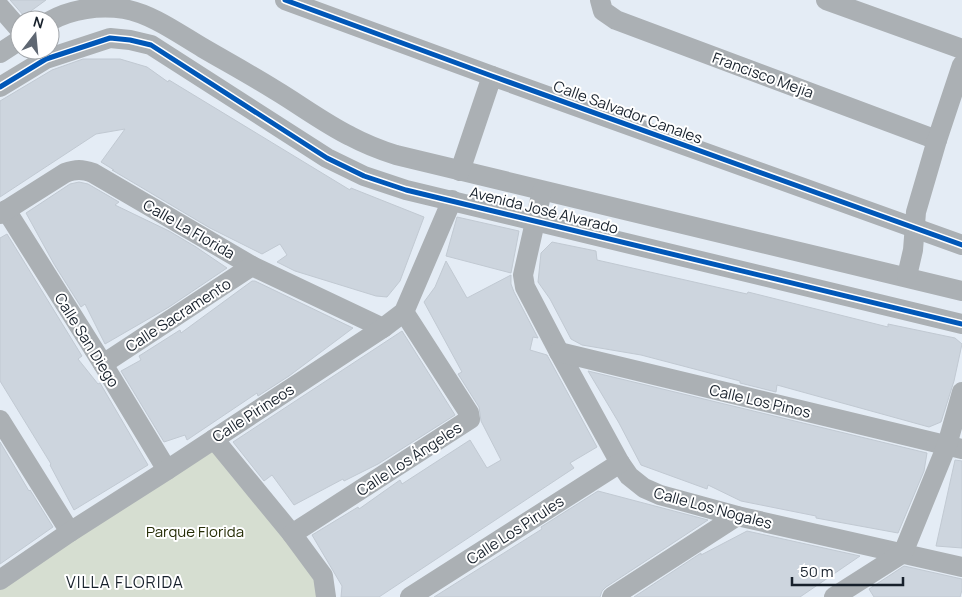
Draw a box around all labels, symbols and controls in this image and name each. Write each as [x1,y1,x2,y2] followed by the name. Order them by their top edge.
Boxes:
[10,10,60,60] north arrow
[31,12,46,33] text: N
[709,47,817,103] street label: Francisco Mejia
[551,75,705,149] street label: Calle Salvador Canales
[467,181,621,239] street label: Avenida José Alvarado
[139,194,239,264] street label: Calle La Florida
[121,273,235,357] street label: Calle Sacramento
[50,289,124,391] street label: Calle San Diego
[208,379,298,447] street label: Calle Pirineos
[707,379,813,423] street label: Calle Los Pinos
[352,417,466,501] street label: Calle Los Ángeles
[652,482,775,534] street label: Calle Los Nogales
[462,491,568,569] street label: Calle Los Pirules
[146,521,244,542] park label: Parque Florida
[792,554,903,586] scale bar
[800,561,834,582] text: 50 m
[66,571,184,593] district label: VILLA FLORIDA

